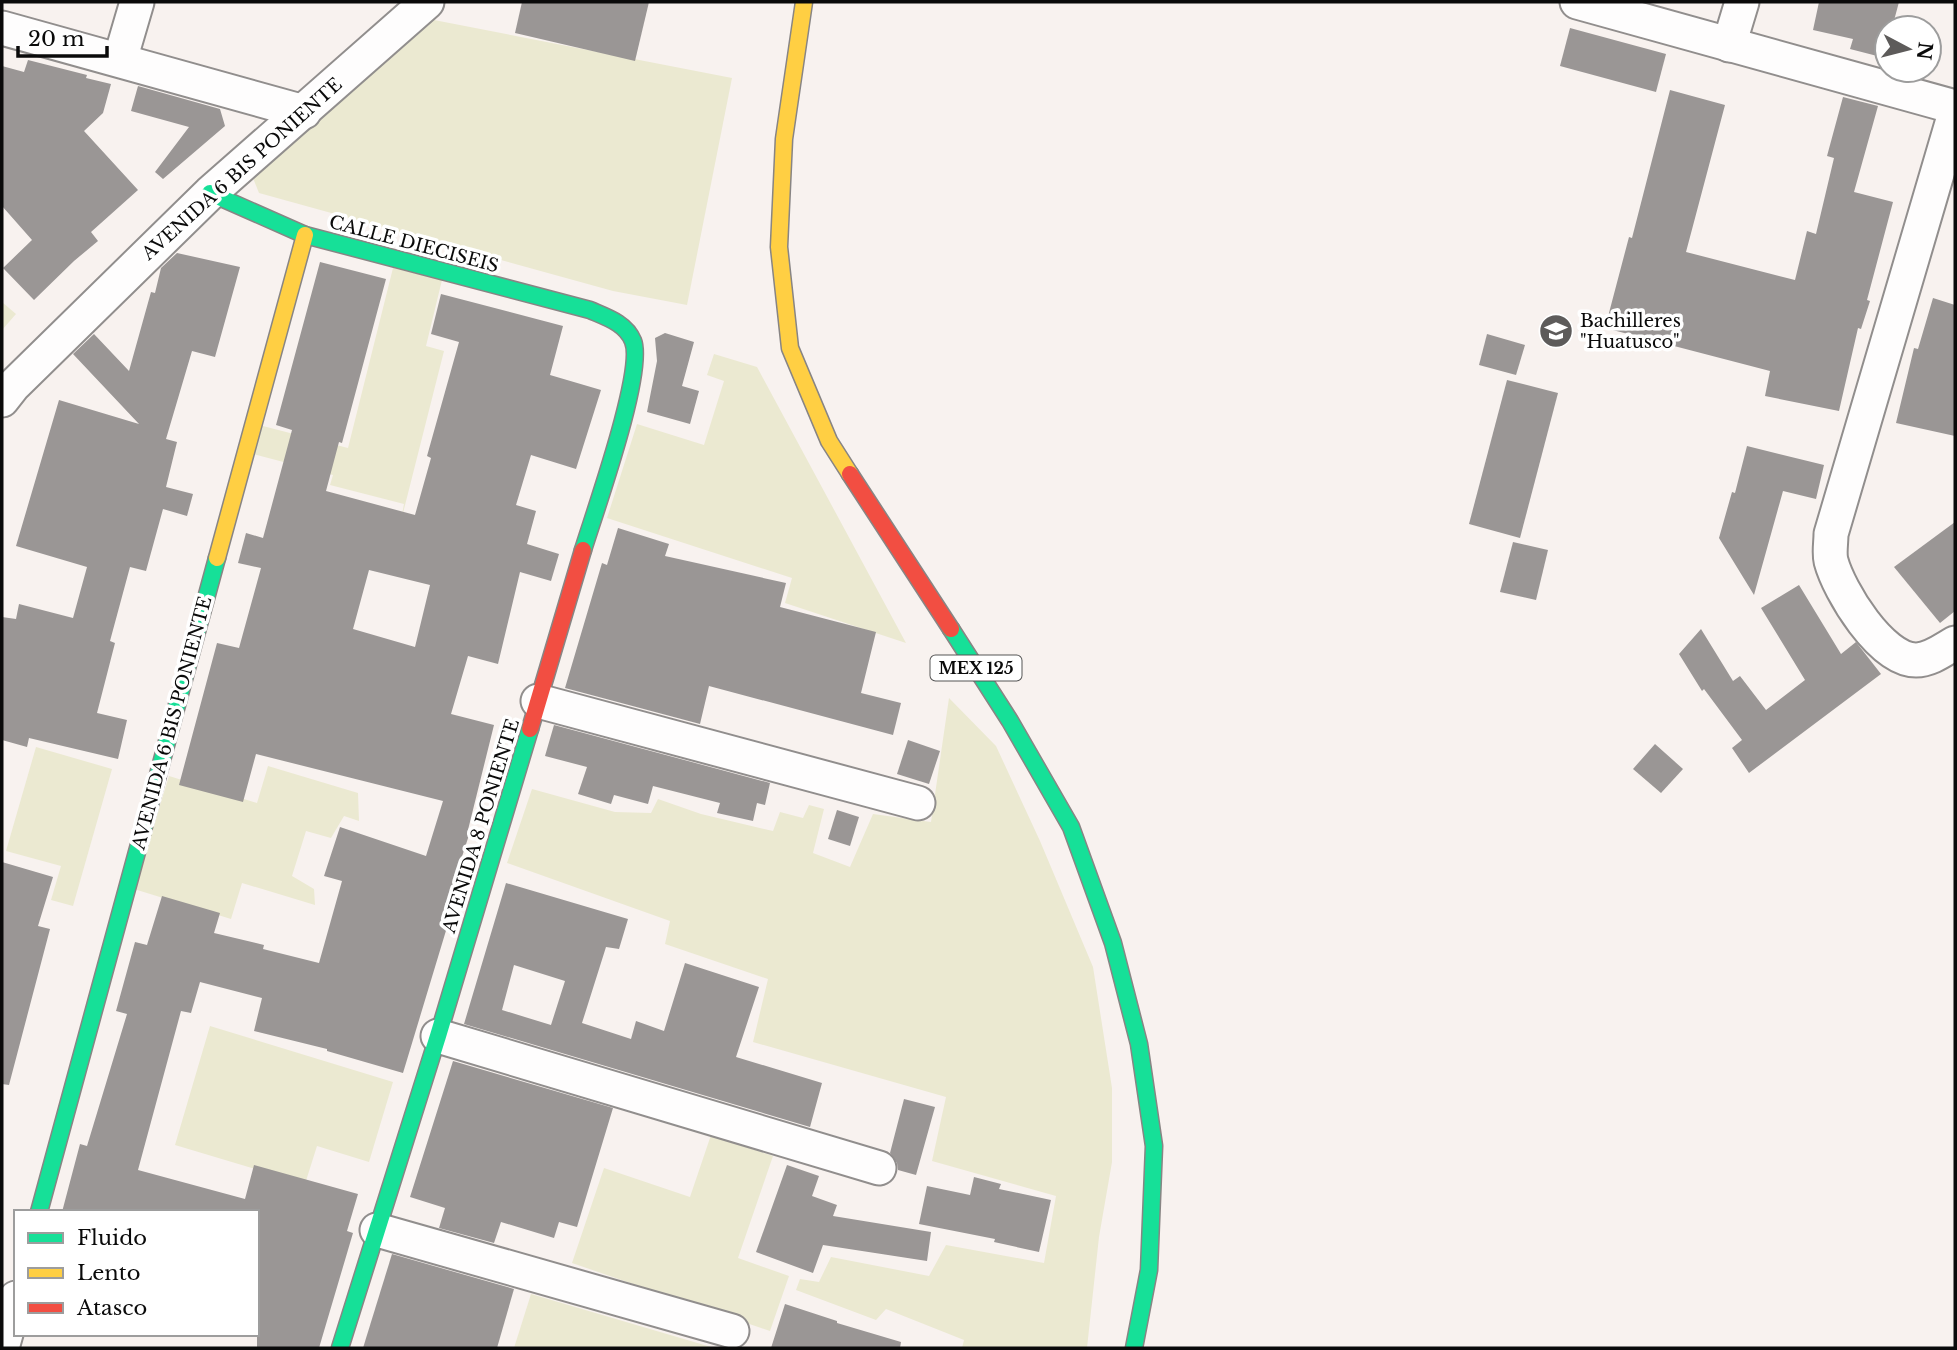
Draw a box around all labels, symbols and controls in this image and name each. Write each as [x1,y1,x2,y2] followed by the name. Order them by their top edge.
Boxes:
[18,14,107,58] scale bar
[1873,14,1943,84] north arrow
[28,26,85,52] text: 20 m
[1912,41,1937,61] text: N
[137,73,347,265] street label: AVENIDA 6 BIS PONIENTE
[327,211,501,277] street label: CALLE DIECISEIS
[1580,310,1681,353] place label: Bachilleres "Huatusco"
[1537,312,1575,350] school or university icon: Bachilleres "Huatusco"
[127,594,216,853] street label: AVENIDA 6 BIS PONIENTE
[930,656,1021,680] road number: MEX 125
[438,716,524,937] street label: AVENIDA 8 PONIENTE
[14,1210,259,1336] legend
[77,1225,147,1251] text: Fluido
[77,1260,140,1286] text: Lento
[76,1295,147,1321] text: Atasco

